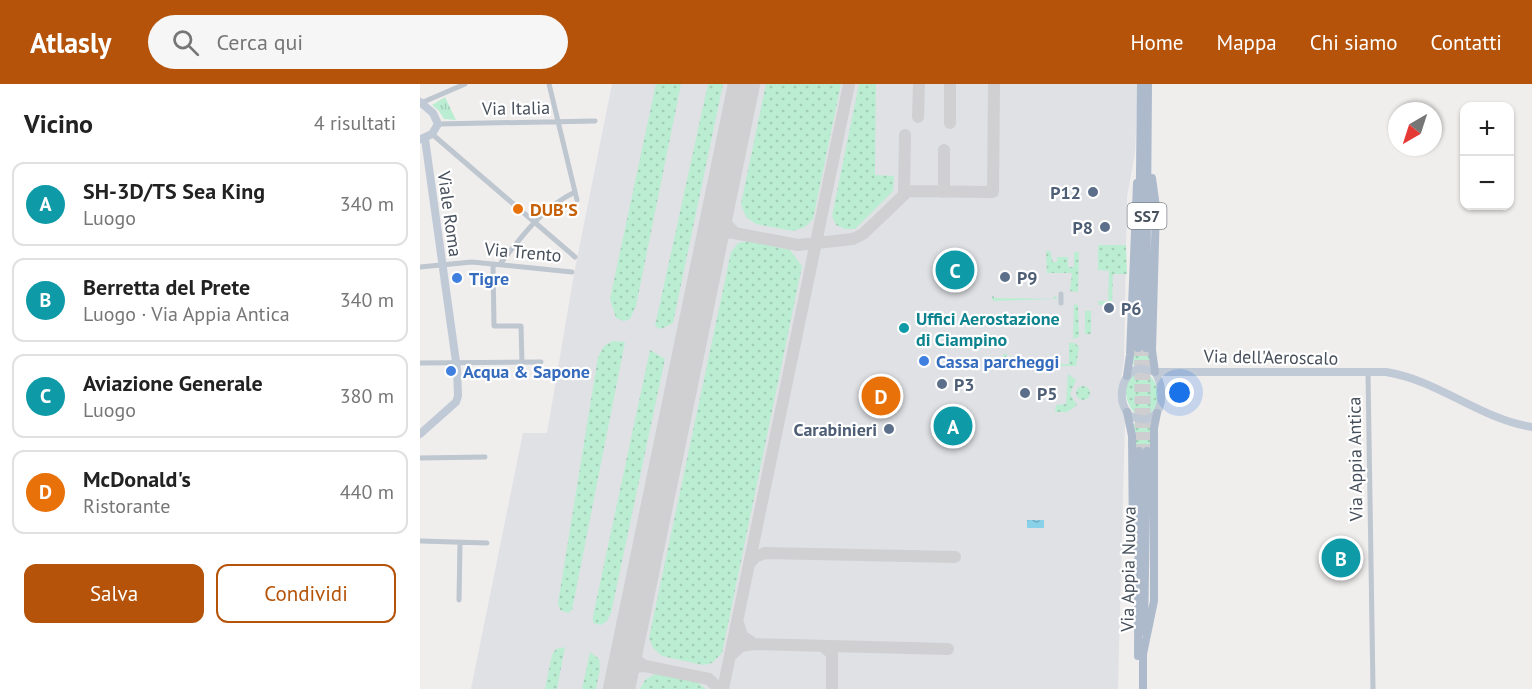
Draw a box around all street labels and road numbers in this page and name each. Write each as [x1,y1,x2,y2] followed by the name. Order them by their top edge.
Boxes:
[481,96,550,120] street label: Via Italia
[432,169,467,258] street label: Viale Roma
[1128,203,1166,229] road number: SS7
[483,237,562,267] street label: Via Trento
[1203,344,1338,370] street label: Via dell'Aeroscalo
[1342,397,1368,522] street label: Via Appia Antica
[1115,506,1141,633] street label: Via Appia Nuova

